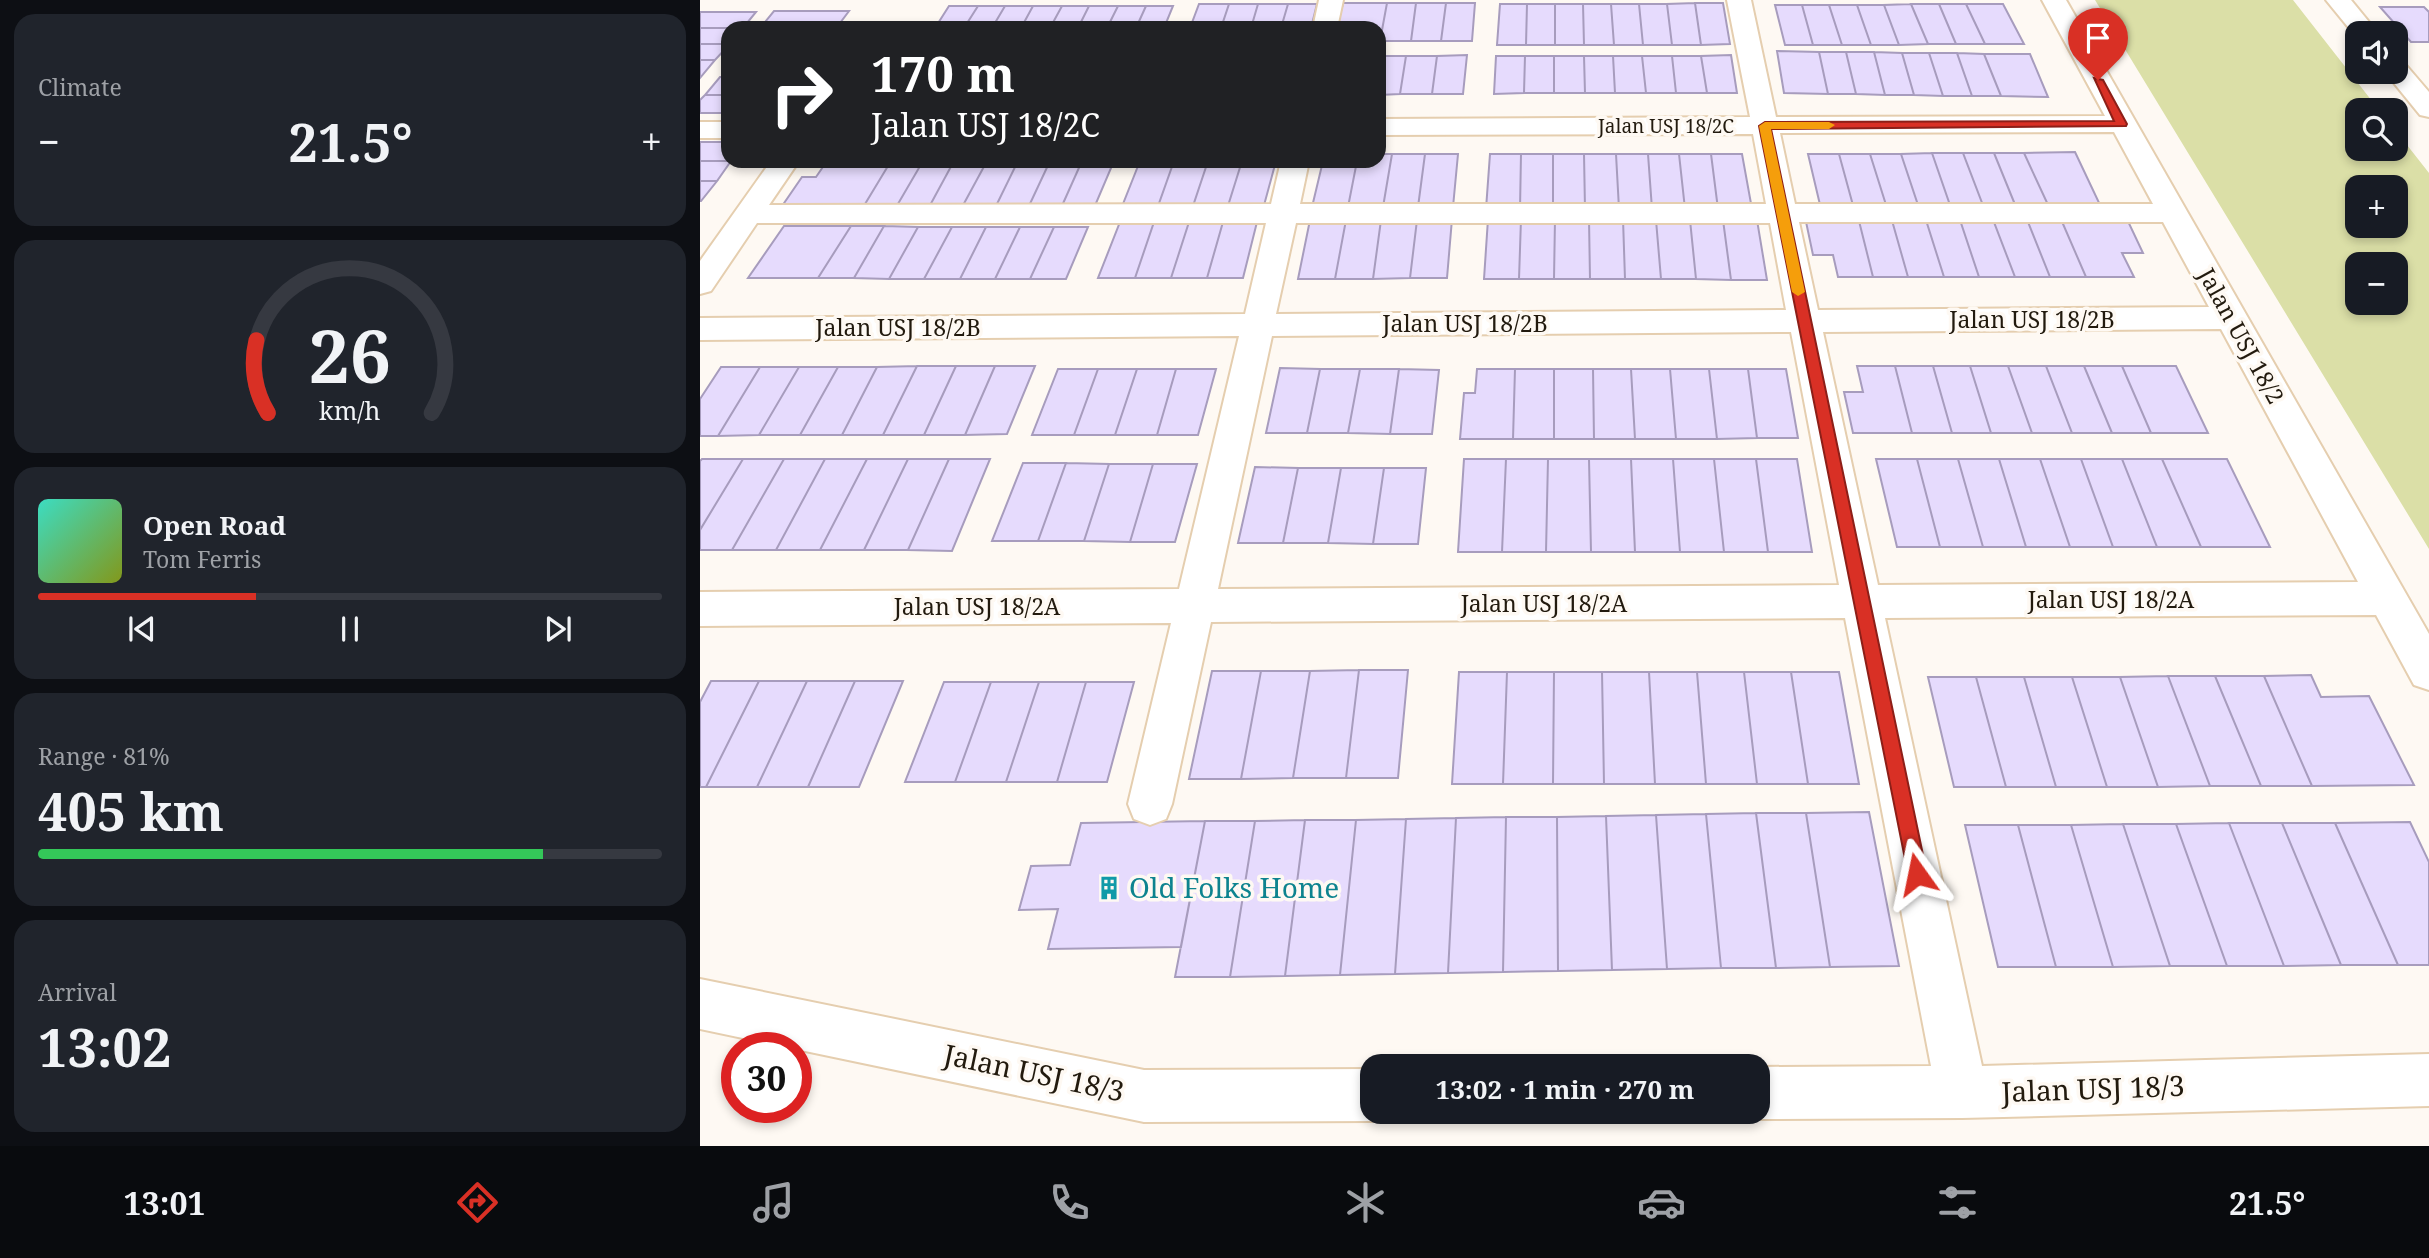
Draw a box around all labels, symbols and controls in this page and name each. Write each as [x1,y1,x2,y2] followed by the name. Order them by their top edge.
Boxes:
[2068,8,2128,80] pin
[2079,19,2117,57] icon: arrive
[2345,21,2408,315] map controls
[2345,21,2408,84] button: sound
[871,40,1015,106] text: 170 m
[756,49,847,140] icon: right
[38,71,122,103] text: Climate
[2345,98,2408,161] button: search
[871,103,1100,146] text: Jalan USJ 18/2C
[288,106,413,177] text: 21.5°
[1597,113,1734,139] street label: Jalan USJ 18/2C
[38,115,60,167] text: −
[641,115,662,167] text: +
[2345,175,2408,238] button: +
[2345,252,2408,315] button: −
[2191,261,2292,409] street label: Jalan USJ 18/2
[1948,303,2115,335] street label: Jalan USJ 18/2B
[309,305,391,404] text: 26
[1381,307,1548,339] street label: Jalan USJ 18/2B
[814,311,981,343] street label: Jalan USJ 18/2B
[319,392,381,426] text: km/h
[143,507,286,543] text: Open Road
[143,543,261,575] text: Tom Ferris
[2027,583,2195,615] street label: Jalan USJ 18/2A
[1460,587,1628,619] street label: Jalan USJ 18/2A
[893,590,1061,622] street label: Jalan USJ 18/2A
[123,610,161,648] icon: previous
[331,610,369,648] icon: pause
[539,610,577,648] icon: next
[38,740,170,772] text: Range · 81%
[38,775,224,846] text: 405 km
[1880,837,1954,911] position arrow
[1129,868,1339,906] place label: Old Folks Home
[1095,874,1123,902] building icon: Old Folks Home
[38,976,117,1008] text: Arrival
[38,1011,171,1082] text: 13:02
[721,1032,812,1123] speed limit sign: 30
[940,1034,1128,1110] street label: Jalan USJ 18/3
[2000,1066,2185,1110] street label: Jalan USJ 18/3
[1435,1071,1695,1107] text: 13:02 · 1 min · 270 m
[453,1178,502,1227] icon: directions
[749,1178,798,1227] icon: music
[1045,1178,1094,1227] icon: phone
[1341,1178,1390,1227] icon: climate
[1637,1178,1686,1227] icon: car
[1933,1178,1982,1227] icon: filters
[124,1181,206,1224] text: 13:01
[2229,1181,2305,1224] text: 21.5°

